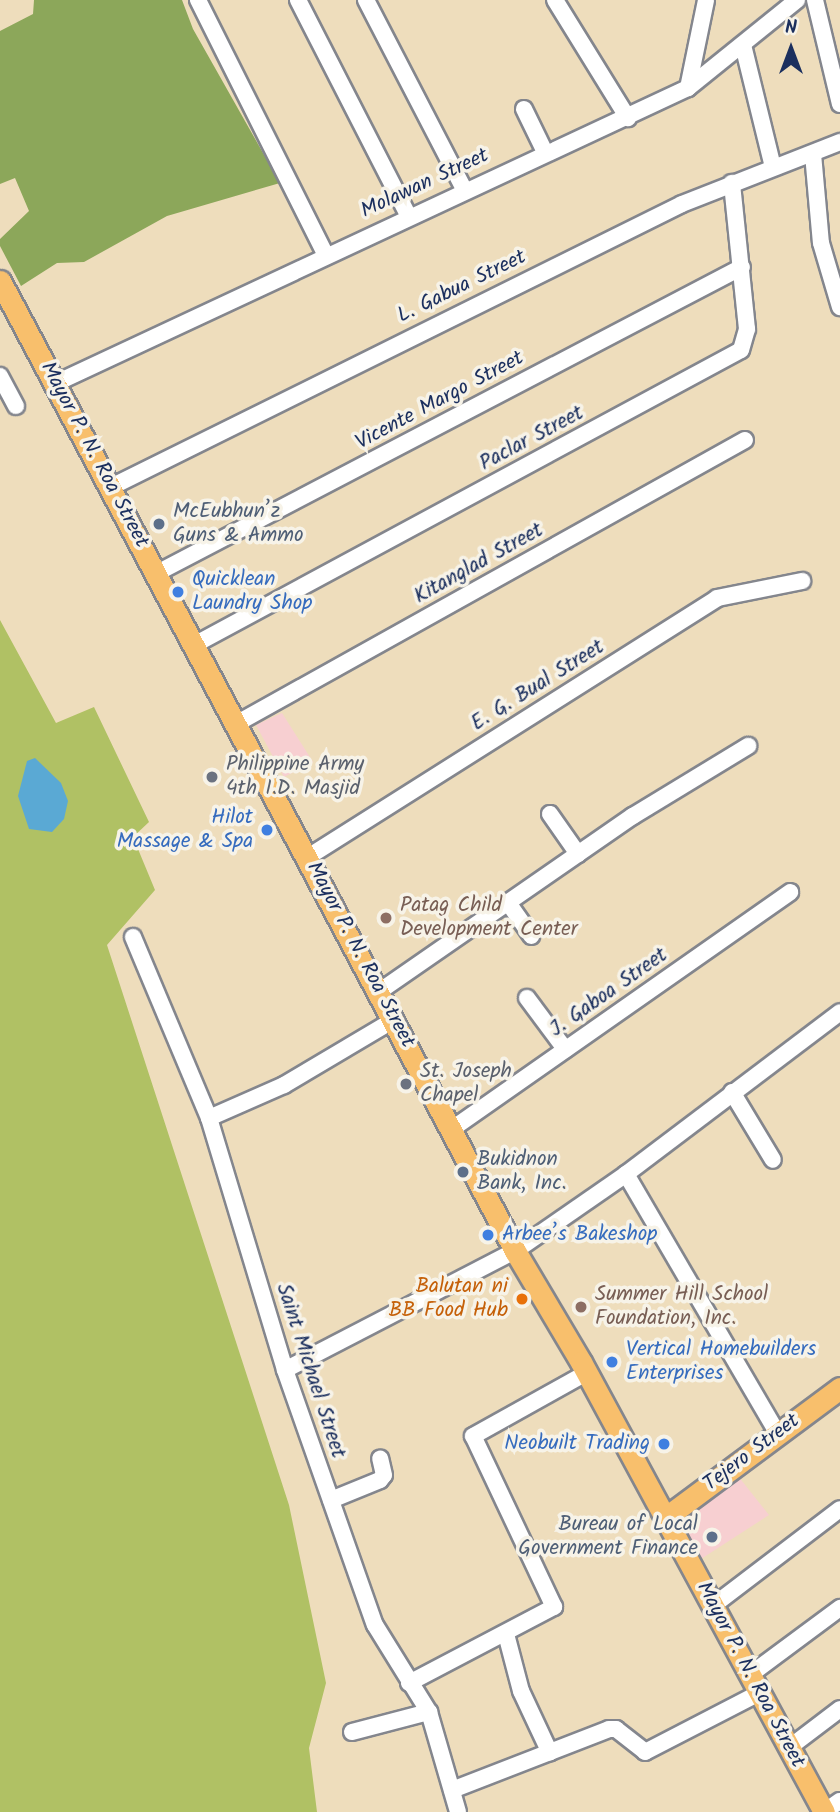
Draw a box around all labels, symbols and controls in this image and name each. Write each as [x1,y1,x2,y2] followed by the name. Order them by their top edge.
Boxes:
[785,13,797,43] text: N
[756,14,826,84] north arrow
[357,143,493,225] street label: Molawan Street
[393,245,531,329] street label: L. Gabua Street
[352,346,528,456] street label: Vicente Margo Street
[34,358,154,552] street label: Mayor P. N. Roa Street
[476,401,588,477] street label: Paclar Street
[173,499,303,549] place label: McEubhun’z Guns & Ammo
[151,516,167,532] marker: McEubhun’z Guns & Ammo
[410,518,548,610] street label: Kitanglad Street
[192,567,312,617] place label: Quicklean Laundry Shop
[170,584,186,600] marker: Quicklean Laundry Shop
[467,635,609,737] street label: E. G. Bual Street
[226,752,364,802] place label: Philippine Army 4th I.D. Masjid
[204,769,220,785] marker: Philippine Army 4th I.D. Masjid
[117,805,253,855] place label: Hilot Massage & Spa
[259,822,275,838] marker: Hilot Massage & Spa
[300,858,420,1052] street label: Mayor P. N. Roa Street
[400,893,578,943] place label: Patag Child Development Center
[378,910,394,926] marker: Patag Child Development Center
[545,943,673,1043] street label: J. Gaboa Street
[420,1059,512,1109] place label: St. Joseph Chapel
[398,1076,414,1092] marker: St. Joseph Chapel
[477,1147,567,1197] place label: Bukidnon Bank, Inc.
[455,1164,471,1180] marker: Bukidnon Bank, Inc.
[502,1222,657,1248] place label: Arbee’s Bakeshop
[480,1227,496,1243] marker: Arbee’s Bakeshop
[389,1274,508,1324] place label: Balutan ni BB Food Hub
[270,1281,350,1461] street label: Saint Michael Street
[595,1282,768,1332] place label: Summer Hill School Foundation, Inc.
[514,1291,530,1307] marker: Balutan ni BB Food Hub
[573,1299,589,1315] marker: Summer Hill School Foundation, Inc.
[626,1337,816,1387] place label: Vertical Homebuilders Enterprises
[604,1354,620,1370] marker: Vertical Homebuilders Enterprises
[699,1409,805,1497] street label: Tejero Street
[504,1431,650,1457] place label: Neobuilt Trading
[656,1436,672,1452] marker: Neobuilt Trading
[518,1512,698,1562] place label: Bureau of Local Government Finance
[704,1529,720,1545] marker: Bureau of Local Government Finance
[690,1578,810,1772] street label: Mayor P. N. Roa Street

